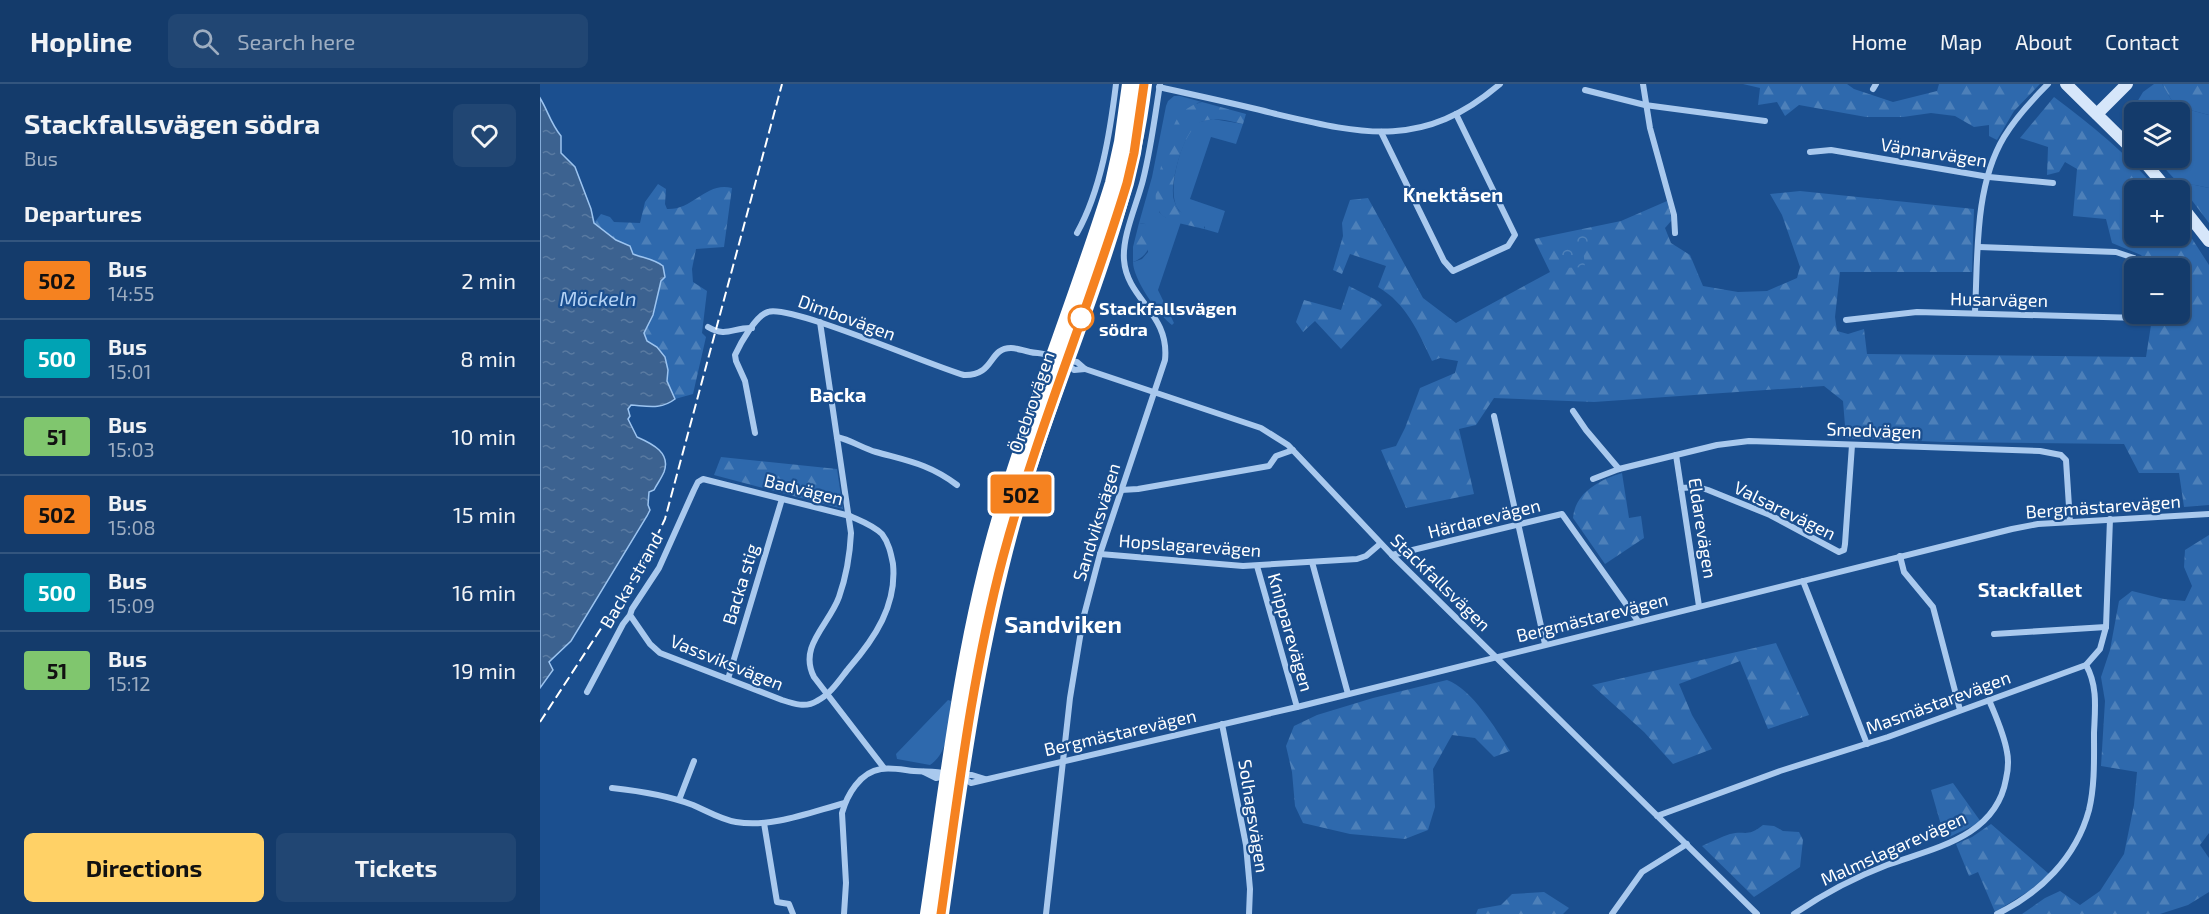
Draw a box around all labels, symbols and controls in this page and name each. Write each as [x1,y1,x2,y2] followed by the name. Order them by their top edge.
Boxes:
[168,14,588,68] search box
[30,24,132,58] text: Hopline
[189,25,222,58] icon: search
[237,28,355,54] text: Search here
[1851,29,1907,54] text: Home
[1940,29,1982,54] text: Map
[2015,29,2072,54] text: About
[2105,29,2179,54] text: Contact
[2124,102,2190,324] map controls
[2124,102,2190,168] button: layers
[453,104,516,167] button: heart
[24,106,320,140] text: Stackfallsvägen södra
[1879,133,1989,171] street label: Väpnarvägen
[24,146,58,170] text: Bus
[2124,180,2190,246] button: +
[1403,182,1503,206] district label: Knektåsen
[24,200,142,226] text: Departures
[108,255,147,281] text: Bus
[2124,258,2190,324] button: −
[461,267,516,293] text: 2 min
[38,268,76,293] text: 502
[108,281,154,305] text: 14:55
[560,286,636,310] water label: Möckeln
[1950,287,2048,311] street label: Husarvägen
[795,289,899,345] street label: Dimbovägen
[1099,297,1237,340] place label: Stackfallsvägen södra
[1068,305,1094,331] marker: Stackfallsvägen södra
[108,333,147,359] text: Bus
[460,345,516,371] text: 8 min
[38,346,76,371] text: 500
[1003,349,1059,455] street label: Örebrovägen
[108,359,151,383] text: 15:01
[810,382,866,406] district label: Backa
[108,411,147,437] text: Bus
[1826,417,1922,443] street label: Smedvägen
[452,423,516,449] text: 10 min
[47,424,67,449] text: 51
[108,437,155,461] text: 15:03
[1068,460,1124,584] street label: Sandviksvägen
[762,469,846,509] street label: Badvägen
[986,474,1056,514] line badge: 502
[1684,476,1722,580] street label: Eldarevägen
[1730,476,1840,544] street label: Valsarevägen
[1002,482,1040,507] text: 502
[108,489,147,515] text: Bus
[2025,490,2181,522] street label: Bergmästarevägen
[1425,493,1543,543] street label: Härdarevägen
[453,501,516,527] text: 15 min
[38,502,76,527] text: 502
[108,515,156,539] text: 15:08
[595,528,667,632] street label: Backa strand
[1118,529,1262,561] street label: Hopslagarevägen
[1386,529,1496,635] street label: Stackfallsvägen
[717,541,763,627] street label: Backa stig
[108,567,147,593] text: Bus
[1264,570,1318,694] street label: Knipparevägen
[1978,577,2082,601] district label: Stackfallet
[452,579,516,605] text: 16 min
[38,580,76,605] text: 500
[1514,588,1670,646] street label: Bergmästarevägen
[108,593,155,617] text: 15:09
[1004,609,1122,638] district label: Sandviken
[667,629,787,695] street label: Vassviksvägen
[108,645,147,671] text: Bus
[452,657,516,683] text: 19 min
[47,658,67,683] text: 51
[1863,666,2013,738] street label: Masmästarevägen
[108,671,151,695] text: 15:12
[1042,704,1198,760] street label: Bergmästarevägen
[1234,758,1274,874] street label: Solhagsvägen
[1817,806,1969,890] street label: Malmslagarevägen
[24,833,264,902] button: Directions
[276,833,516,902] button: Tickets

